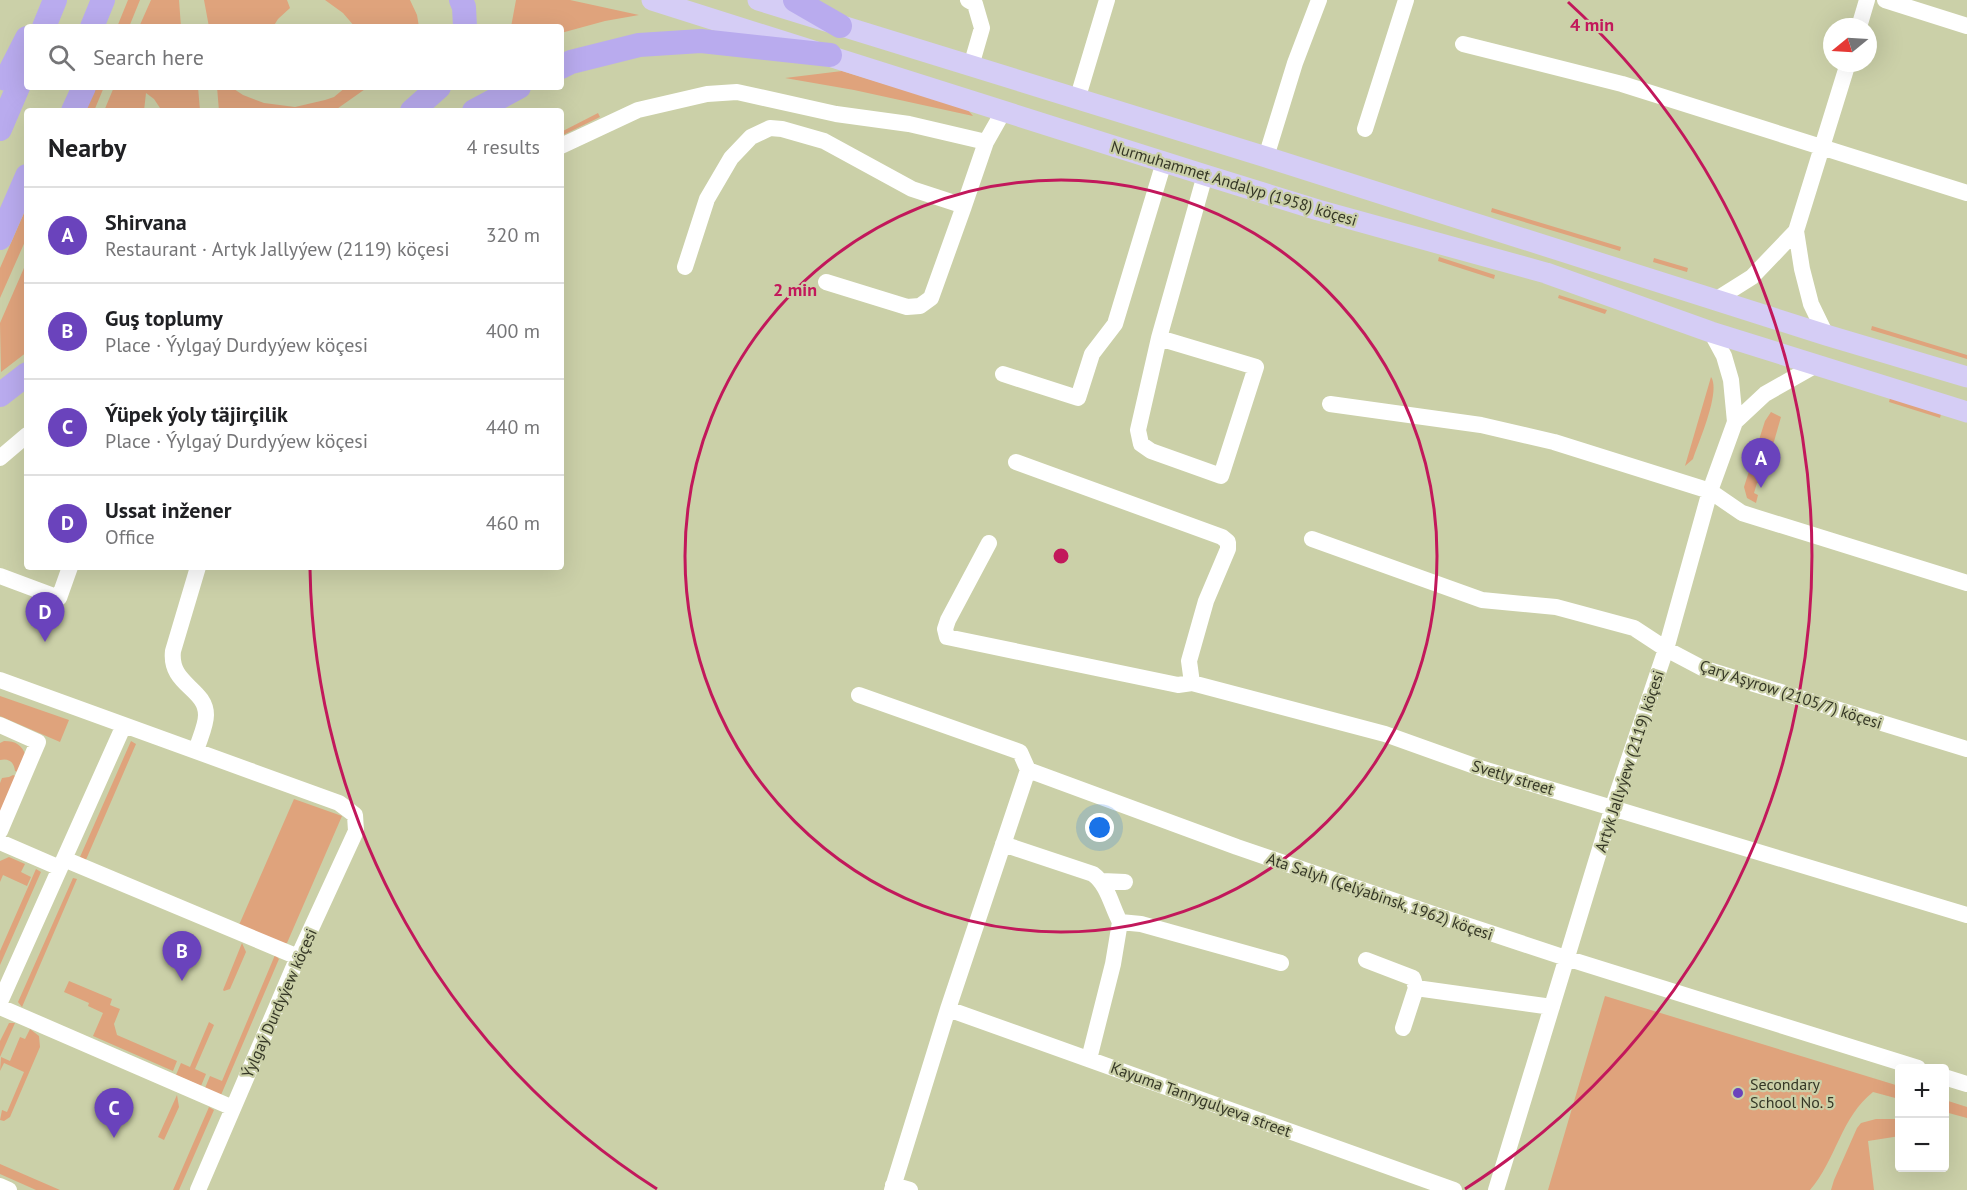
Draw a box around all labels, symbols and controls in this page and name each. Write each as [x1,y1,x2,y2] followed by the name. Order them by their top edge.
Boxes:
[1570,13,1614,36] text: 4 min
[1823,18,1877,72] north arrow
[24,24,564,90] search box
[45,41,78,74] icon: search
[93,43,204,71] text: Search here
[48,131,126,164] text: Nearby
[467,134,540,160] text: 4 results
[1109,136,1359,230] street label: Nurmuhammet Andalyp (1958) köçesi
[105,208,187,236] text: Shirvana
[61,222,74,248] text: A
[486,222,540,248] text: 320 m
[105,236,450,262] text: Restaurant · Artyk Jallyýew (2119) köçesi
[773,278,817,301] text: 2 min
[105,304,223,332] text: Guş toplumy
[62,318,73,344] text: B
[486,318,540,344] text: 400 m
[105,332,368,358] text: Place · Ýylgaý Durdyýew köçesi
[105,400,288,428] text: Ýüpek ýoly täjirçilik
[62,414,73,440] text: C
[486,414,540,440] text: 440 m
[105,428,368,454] text: Place · Ýylgaý Durdyýew köçesi
[1742,438,1780,488] pin: A
[105,496,231,524] text: Ussat inžener
[61,510,74,536] text: D
[486,510,540,536] text: 460 m
[105,524,155,550] text: Office
[1051,546,1071,566] centre of rings
[26,592,64,642] pin: D
[1697,655,1885,733] street label: Çary Aşyrow (2105/7) köçesi
[1590,667,1668,855] street label: Artyk Jallyýew (2119) köçesi
[1470,755,1557,799] street label: Svetly street
[1085,813,1114,842] your location
[1264,848,1496,944] street label: Ata Salyh (Çelýabinsk, 1962) köçesi
[237,925,321,1081] street label: Ýylgaý Durdyýew köçesi
[162,932,201,981] pin: B
[1108,1057,1295,1141] street label: Kayuma Tanrygulyeva street
[1895,1064,1949,1172] map controls
[1895,1064,1949,1118] button: +
[1750,1074,1835,1112] place label: Secondary School No. 5
[1731,1086,1745,1100] marker: Secondary School No. 5
[94,1088,134,1138] pin: C
[1895,1118,1949,1172] button: −

